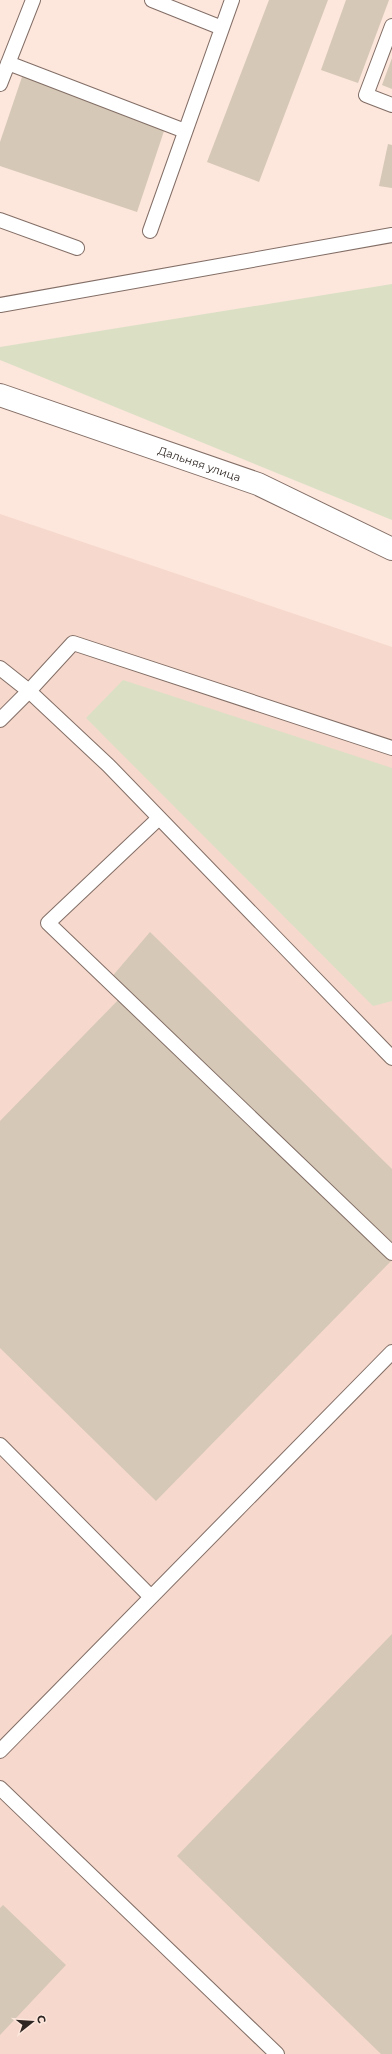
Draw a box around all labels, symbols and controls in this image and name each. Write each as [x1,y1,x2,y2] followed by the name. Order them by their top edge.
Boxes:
[156,443,243,485] street label: Дальняя улица
[12,2002,52,2042] north arrow
[34,2013,49,2025] text: С

